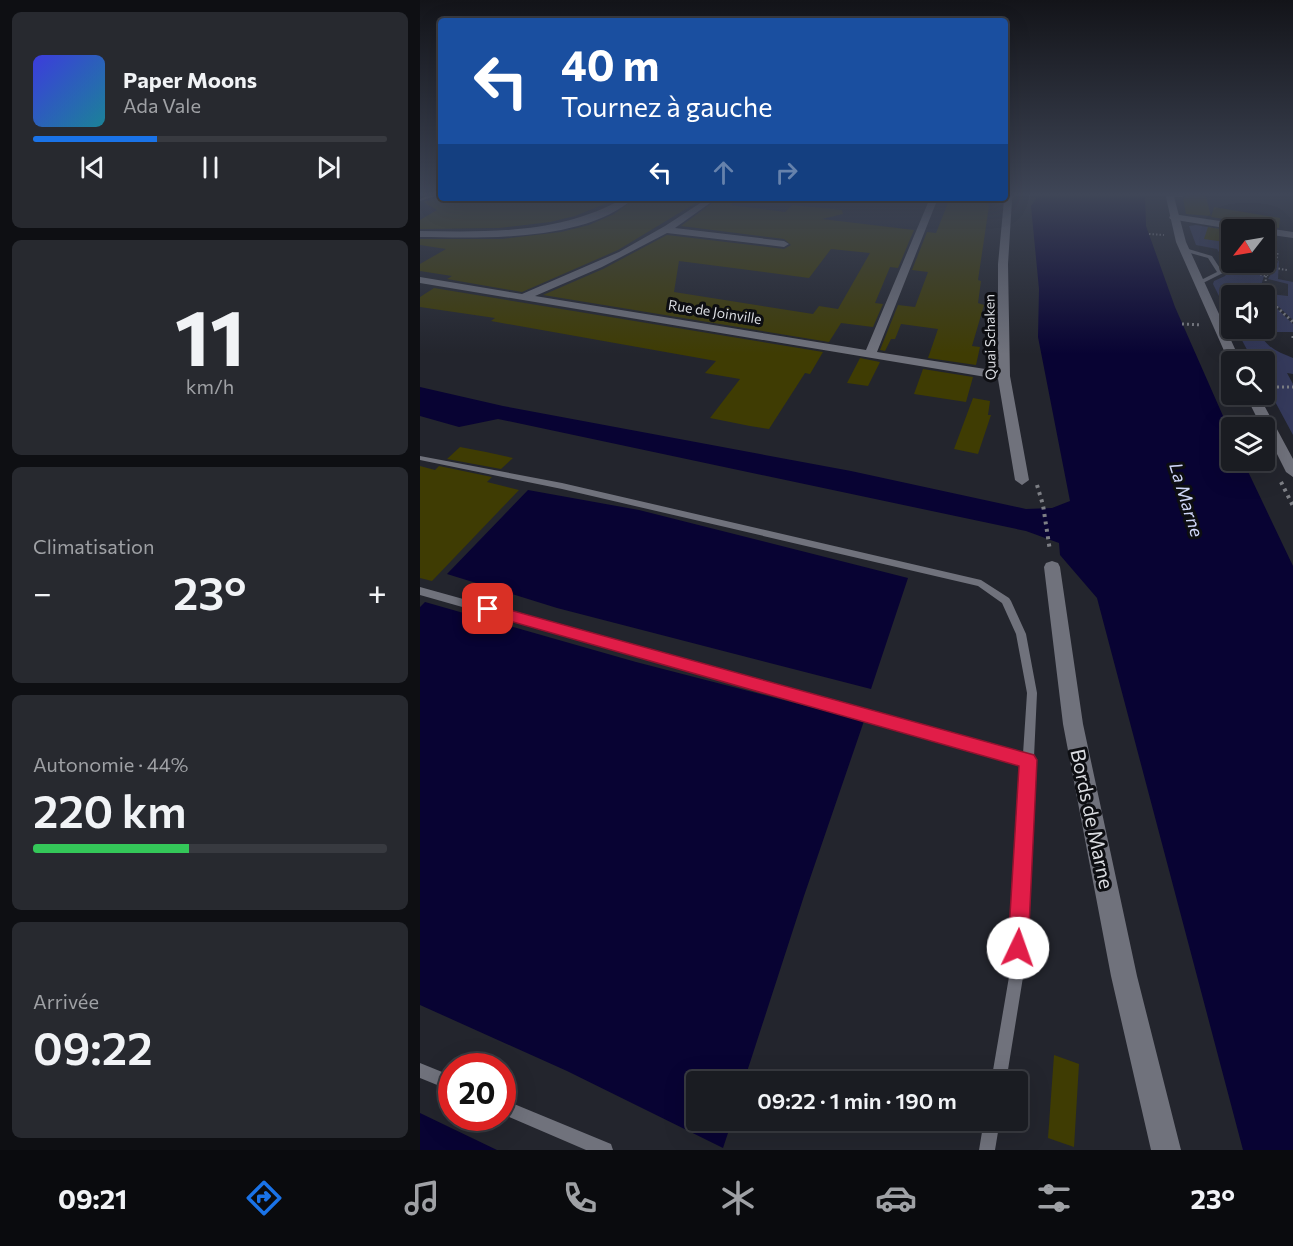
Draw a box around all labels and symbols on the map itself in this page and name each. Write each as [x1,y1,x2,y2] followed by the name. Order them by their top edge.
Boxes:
[1221,219,1275,273] north arrow
[980,294,999,380] street label: Quai Schaken
[667,296,763,327] street label: Rue de Joinville
[1165,460,1209,540] water label: La Marne
[462,583,513,634] pin
[1066,747,1120,891] street label: Bords de Marne
[986,916,1050,980] position arrow
[438,1053,516,1131] speed limit sign: 20

